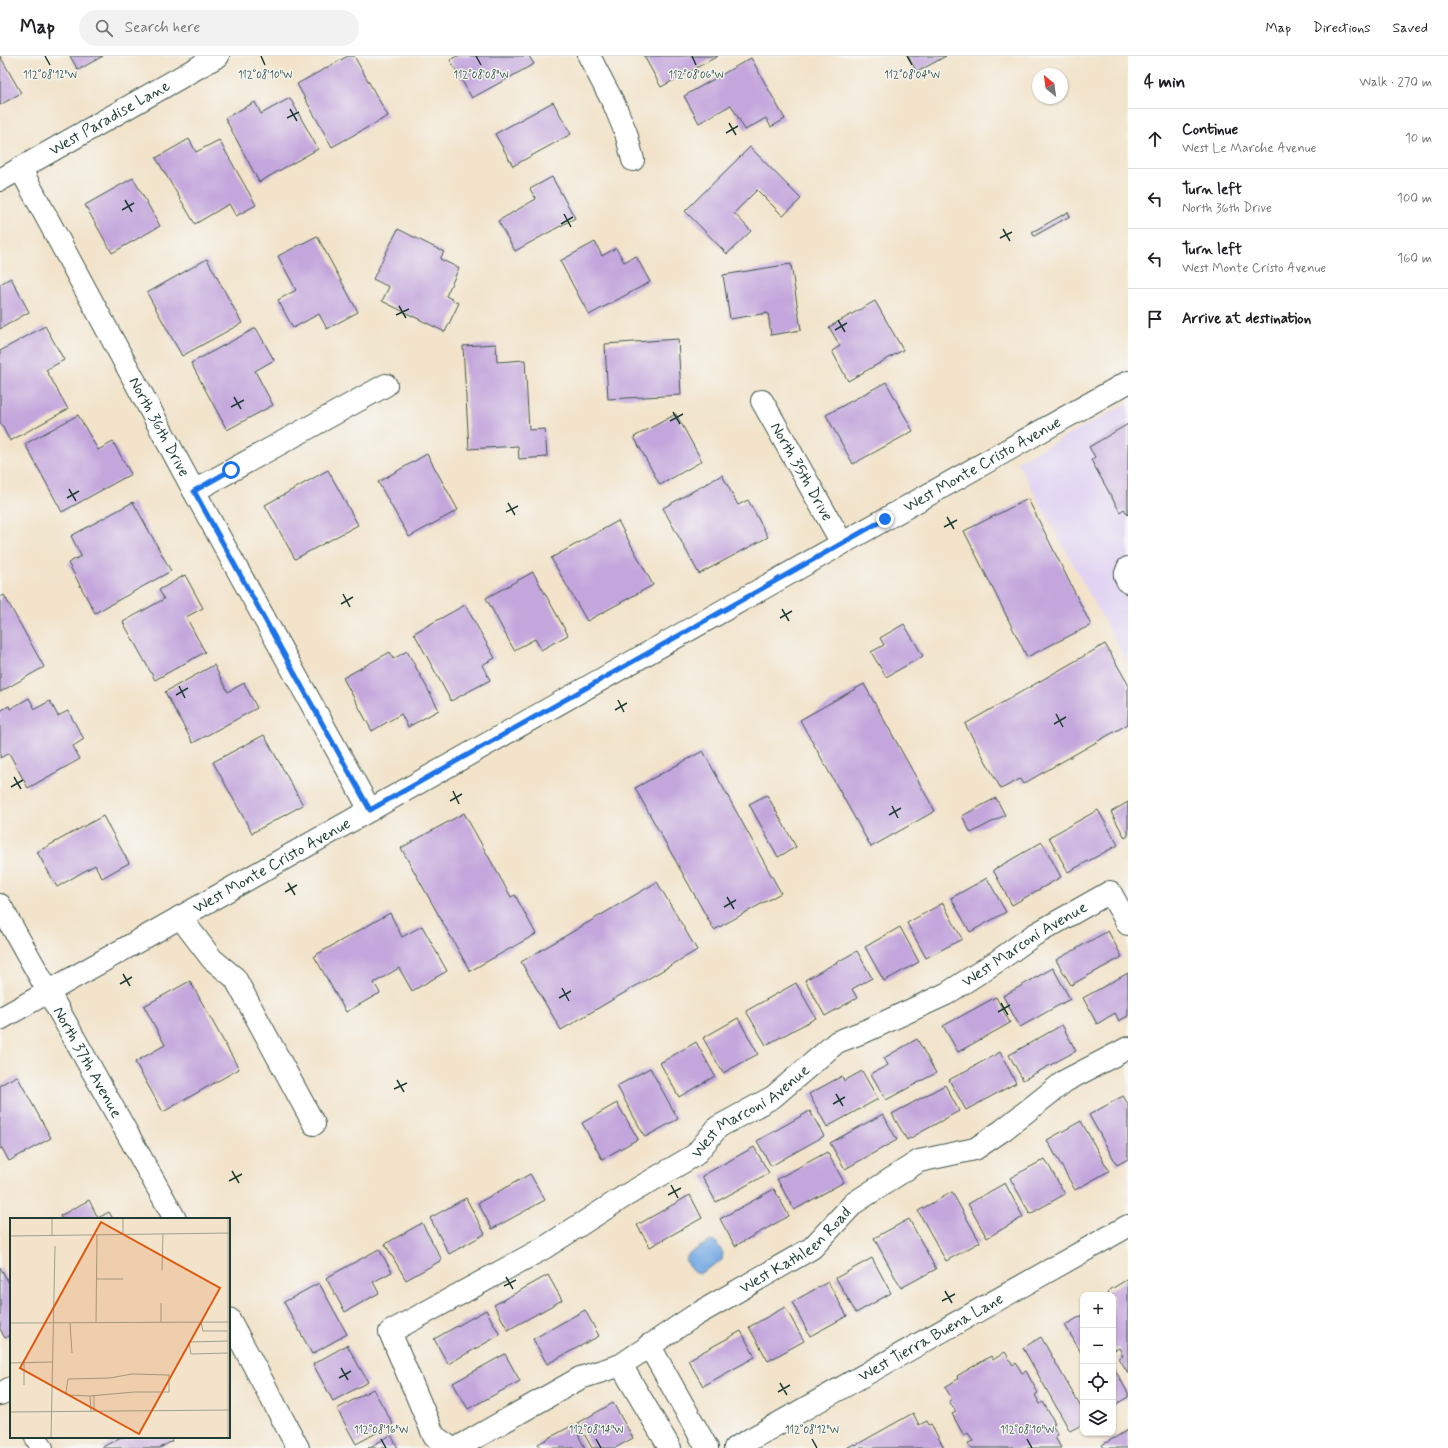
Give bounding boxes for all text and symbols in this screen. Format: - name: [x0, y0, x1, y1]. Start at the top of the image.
- search box: [79, 10, 359, 46]
- text: Map: [20, 15, 55, 40]
- icon: search: [93, 17, 115, 39]
- text: Search here: [125, 18, 200, 38]
- text: Map: [1265, 19, 1291, 37]
- text: Directions: [1313, 19, 1371, 37]
- text: Saved: [1393, 19, 1428, 37]
- text: 112°08'12"W: [23, 68, 77, 82]
- text: 112°08'10"W: [238, 68, 292, 82]
- text: 112°08'08"W: [453, 68, 509, 82]
- text: 112°08'06"W: [668, 68, 724, 82]
- text: 112°08'04"W: [884, 68, 940, 82]
- north arrow: [1032, 68, 1068, 104]
- text: 4 min: [1144, 71, 1185, 93]
- text: Walk · 270 m: [1359, 74, 1432, 91]
- street label: West Paradise Lane: [45, 75, 174, 160]
- text: Continue: [1182, 120, 1238, 140]
- icon: ahead: [1144, 128, 1166, 150]
- text: 10 m: [1405, 130, 1432, 147]
- text: West Le Marche Avenue: [1182, 140, 1316, 157]
- text: Turn left: [1182, 180, 1242, 200]
- icon: left: [1144, 188, 1166, 210]
- text: 100 m: [1397, 190, 1432, 207]
- text: North 36th Drive: [1182, 200, 1272, 217]
- text: Turn left: [1182, 240, 1242, 260]
- icon: left: [1144, 248, 1166, 270]
- text: 160 m: [1397, 250, 1432, 267]
- text: West Monte Cristo Avenue: [1182, 260, 1326, 277]
- icon: arrive: [1144, 308, 1166, 330]
- text: Arrive at destination: [1182, 309, 1311, 329]
- street label: North 36th Drive: [124, 373, 195, 481]
- street label: West Monte Cristo Avenue: [900, 412, 1065, 517]
- street label: North 35th Drive: [766, 418, 838, 525]
- route start: [222, 461, 240, 479]
- route end: [876, 510, 894, 528]
- street label: West Monte Cristo Avenue: [189, 813, 354, 918]
- street label: West Marconi Avenue: [958, 896, 1091, 992]
- street label: North 37th Avenue: [48, 1003, 127, 1122]
- street label: West Marconi Avenue: [686, 1060, 814, 1163]
- street label: West Kathleen Road: [735, 1202, 856, 1298]
- inset map: [10, 1218, 230, 1438]
- street label: West Tierra Buena Lane: [855, 1288, 1007, 1387]
- map controls: [1080, 1292, 1116, 1436]
- button: +: [1080, 1292, 1116, 1328]
- button: −: [1080, 1328, 1116, 1364]
- button: locate: [1080, 1364, 1116, 1400]
- button: layers: [1080, 1400, 1116, 1436]
- text: 112°08'16"W: [354, 1423, 408, 1437]
- text: 112°08'14"W: [569, 1423, 623, 1437]
- text: 112°08'12"W: [785, 1423, 839, 1437]
- text: 112°08'10"W: [1000, 1423, 1054, 1437]

